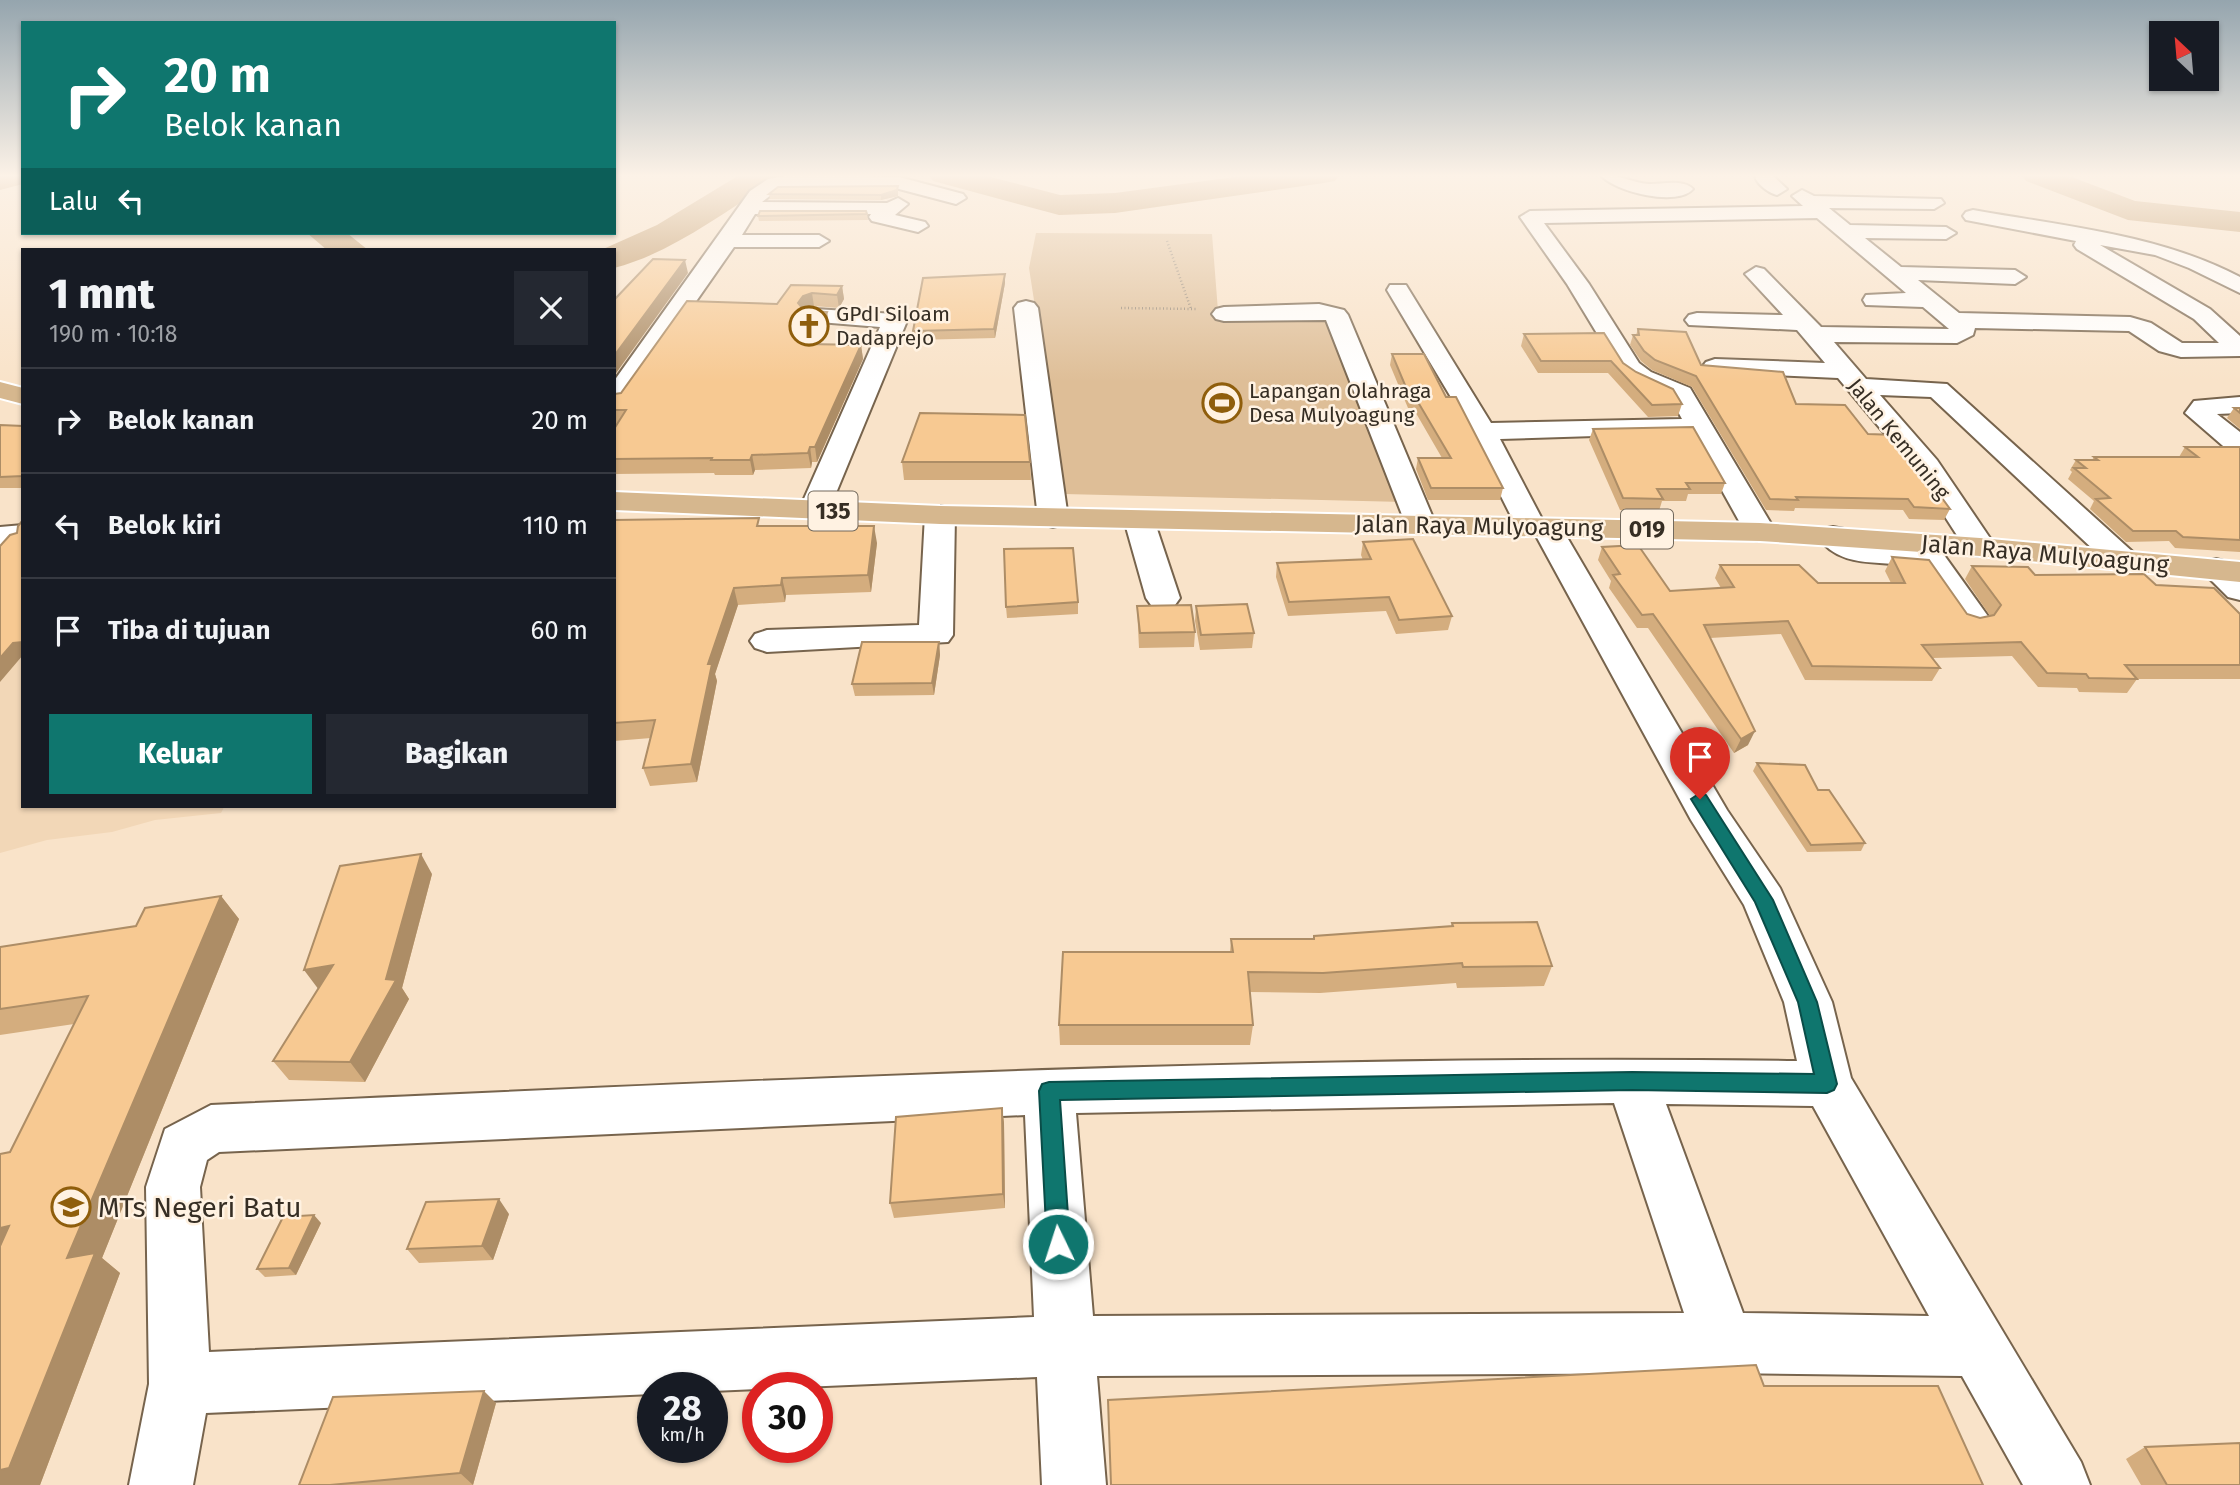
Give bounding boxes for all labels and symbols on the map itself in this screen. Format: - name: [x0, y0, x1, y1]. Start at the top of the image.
- north arrow: [2149, 21, 2219, 91]
- place label: GPdI Siloam Dadaprejo: [836, 301, 950, 351]
- church icon: GPdI Siloam Dadaprejo: [788, 305, 830, 347]
- street label: Jalan Kemuning: [1842, 373, 1956, 505]
- place label: Lapangan Olahraga Desa Mulyoagung: [1249, 378, 1431, 428]
- sports icon: Lapangan Olahraga Desa Mulyoagung: [1201, 382, 1243, 424]
- road number: 135: [808, 491, 858, 530]
- road number: 019: [1621, 509, 1673, 548]
- street label: Jalan Raya Mulyoagung: [1354, 510, 1604, 542]
- street label: Jalan Raya Mulyoagung: [1920, 529, 2171, 579]
- pin: [1670, 727, 1730, 799]
- school or university icon: MTs Negeri Batu: [50, 1186, 92, 1228]
- place label: MTs Negeri Batu: [98, 1191, 302, 1224]
- position arrow: [1021, 1207, 1095, 1281]
- speed limit sign: 30: [742, 1372, 833, 1463]

